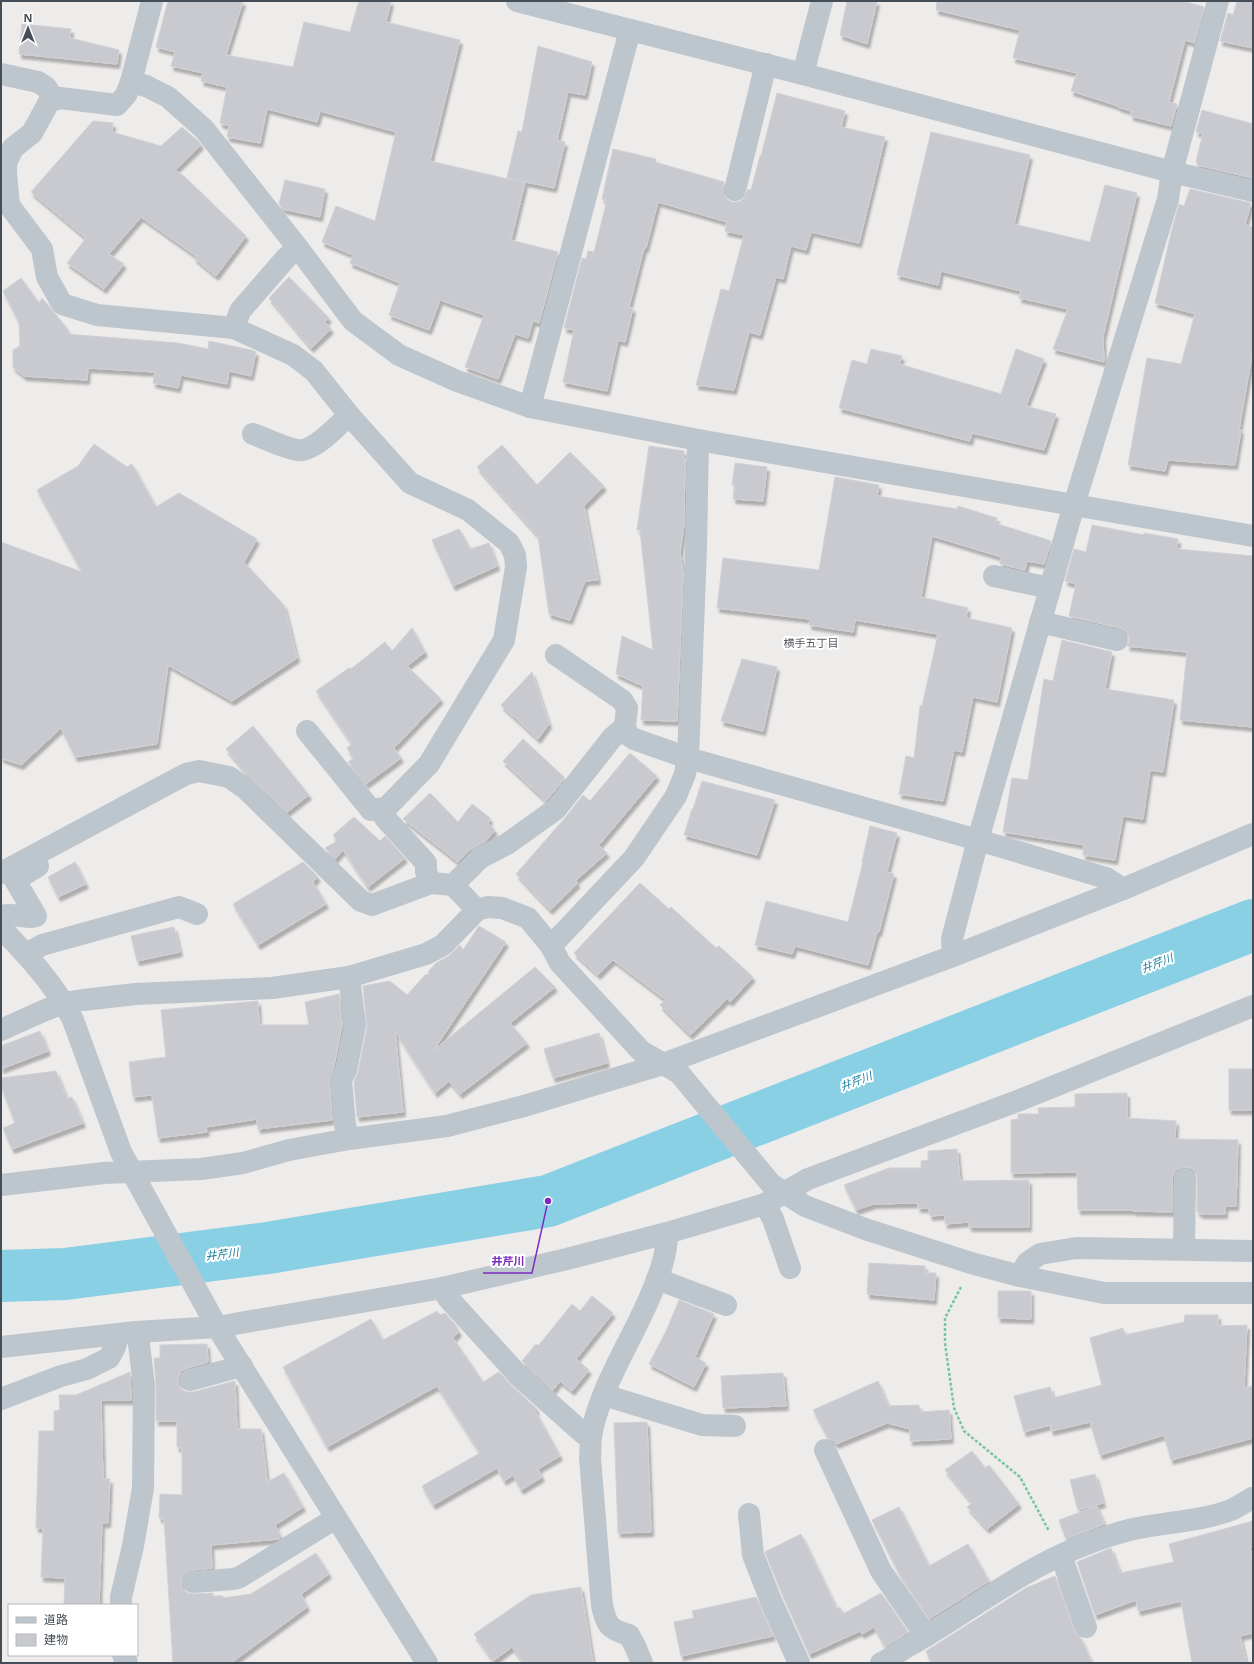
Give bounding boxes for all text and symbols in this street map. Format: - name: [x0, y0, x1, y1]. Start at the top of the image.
- north arrow: [8, 8, 48, 48]
- text: N: [24, 10, 32, 25]
- district label: 横手五丁目: [784, 635, 839, 650]
- water label: 井芹川: [1139, 949, 1176, 975]
- water label: 井芹川: [838, 1067, 875, 1093]
- water label: 井芹川: [205, 1244, 240, 1263]
- callout: 井芹川: [483, 1250, 532, 1273]
- text: 井芹川: [492, 1253, 525, 1268]
- legend: [8, 1604, 138, 1656]
- text: 道路: [44, 1611, 68, 1628]
- text: 建物: [44, 1631, 68, 1648]

